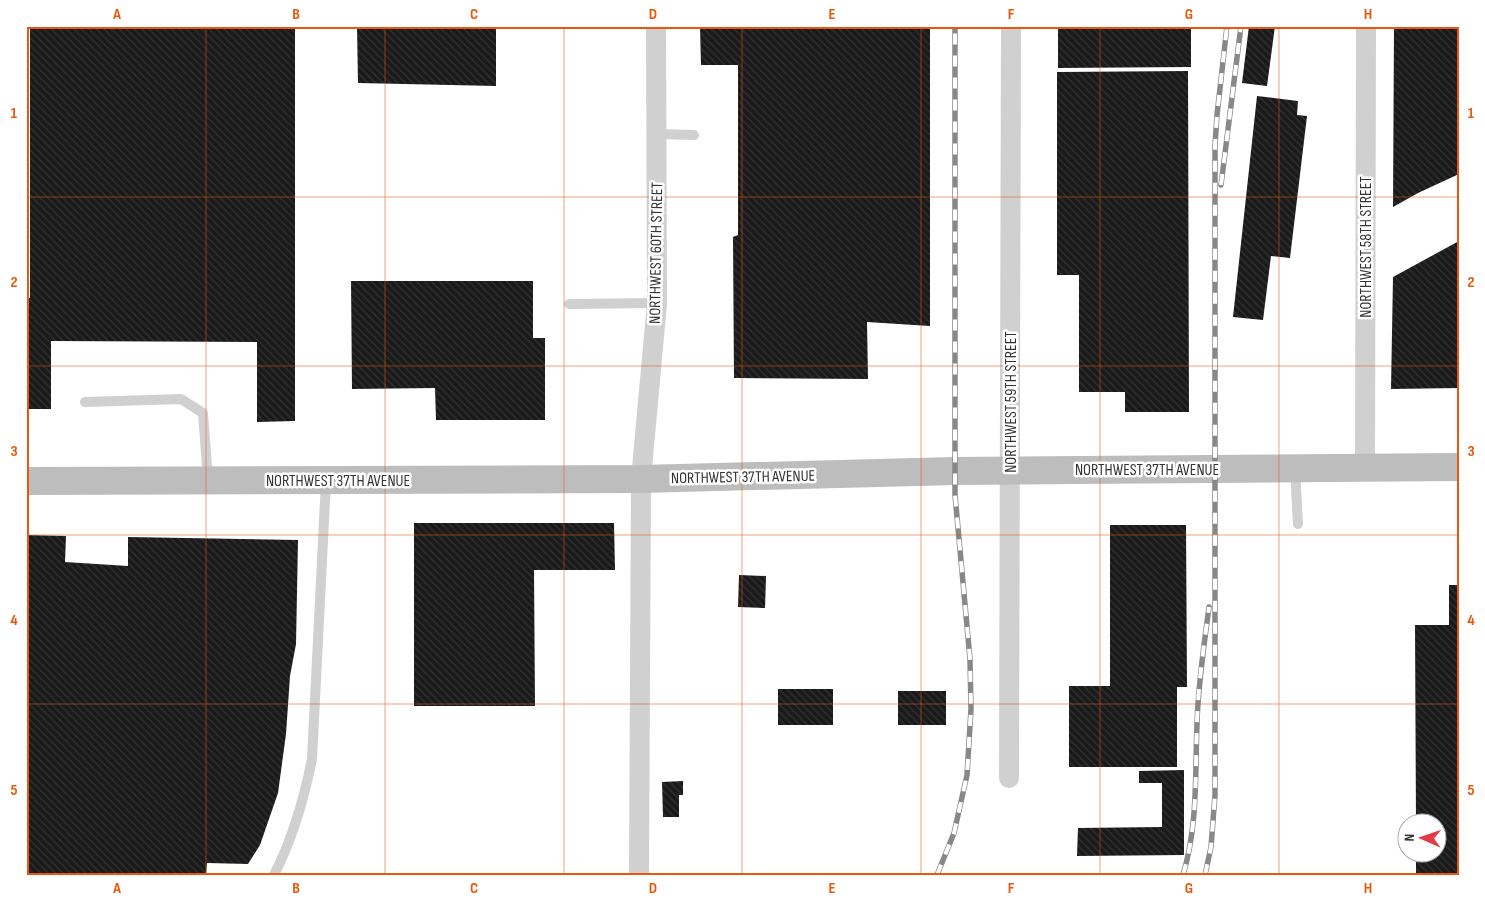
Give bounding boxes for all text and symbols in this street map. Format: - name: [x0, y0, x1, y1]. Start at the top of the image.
- text: A: [112, 5, 121, 24]
- text: B: [292, 5, 300, 24]
- text: C: [470, 5, 478, 24]
- text: D: [649, 5, 657, 24]
- text: E: [829, 5, 836, 24]
- text: F: [1008, 5, 1015, 24]
- text: G: [1185, 5, 1193, 24]
- text: H: [1364, 5, 1372, 24]
- text: 1: [11, 104, 18, 123]
- text: 1: [1468, 104, 1475, 123]
- street label: NORTHWEST 58TH STREET: [1357, 176, 1376, 318]
- street label: NORTHWEST 60TH STREET: [646, 181, 667, 324]
- text: 2: [10, 273, 18, 292]
- text: 2: [1467, 273, 1475, 292]
- street label: NORTHWEST 59TH STREET: [1002, 331, 1021, 473]
- text: 3: [10, 442, 18, 461]
- text: 3: [1467, 442, 1475, 461]
- street label: NORTHWEST 37TH AVENUE: [1075, 461, 1219, 480]
- street label: NORTHWEST 37TH AVENUE: [671, 467, 815, 488]
- street label: NORTHWEST 37TH AVENUE: [266, 472, 410, 491]
- text: 4: [10, 611, 18, 630]
- text: 4: [1467, 611, 1475, 630]
- text: 5: [10, 781, 18, 800]
- text: 5: [1467, 781, 1475, 800]
- north arrow: [1398, 814, 1448, 864]
- text: N: [1401, 834, 1418, 842]
- text: A: [112, 879, 121, 898]
- text: B: [292, 879, 300, 898]
- text: C: [470, 879, 478, 898]
- text: D: [649, 879, 657, 898]
- text: E: [829, 879, 836, 898]
- text: F: [1008, 879, 1015, 898]
- text: G: [1185, 879, 1193, 898]
- text: H: [1364, 879, 1372, 898]

